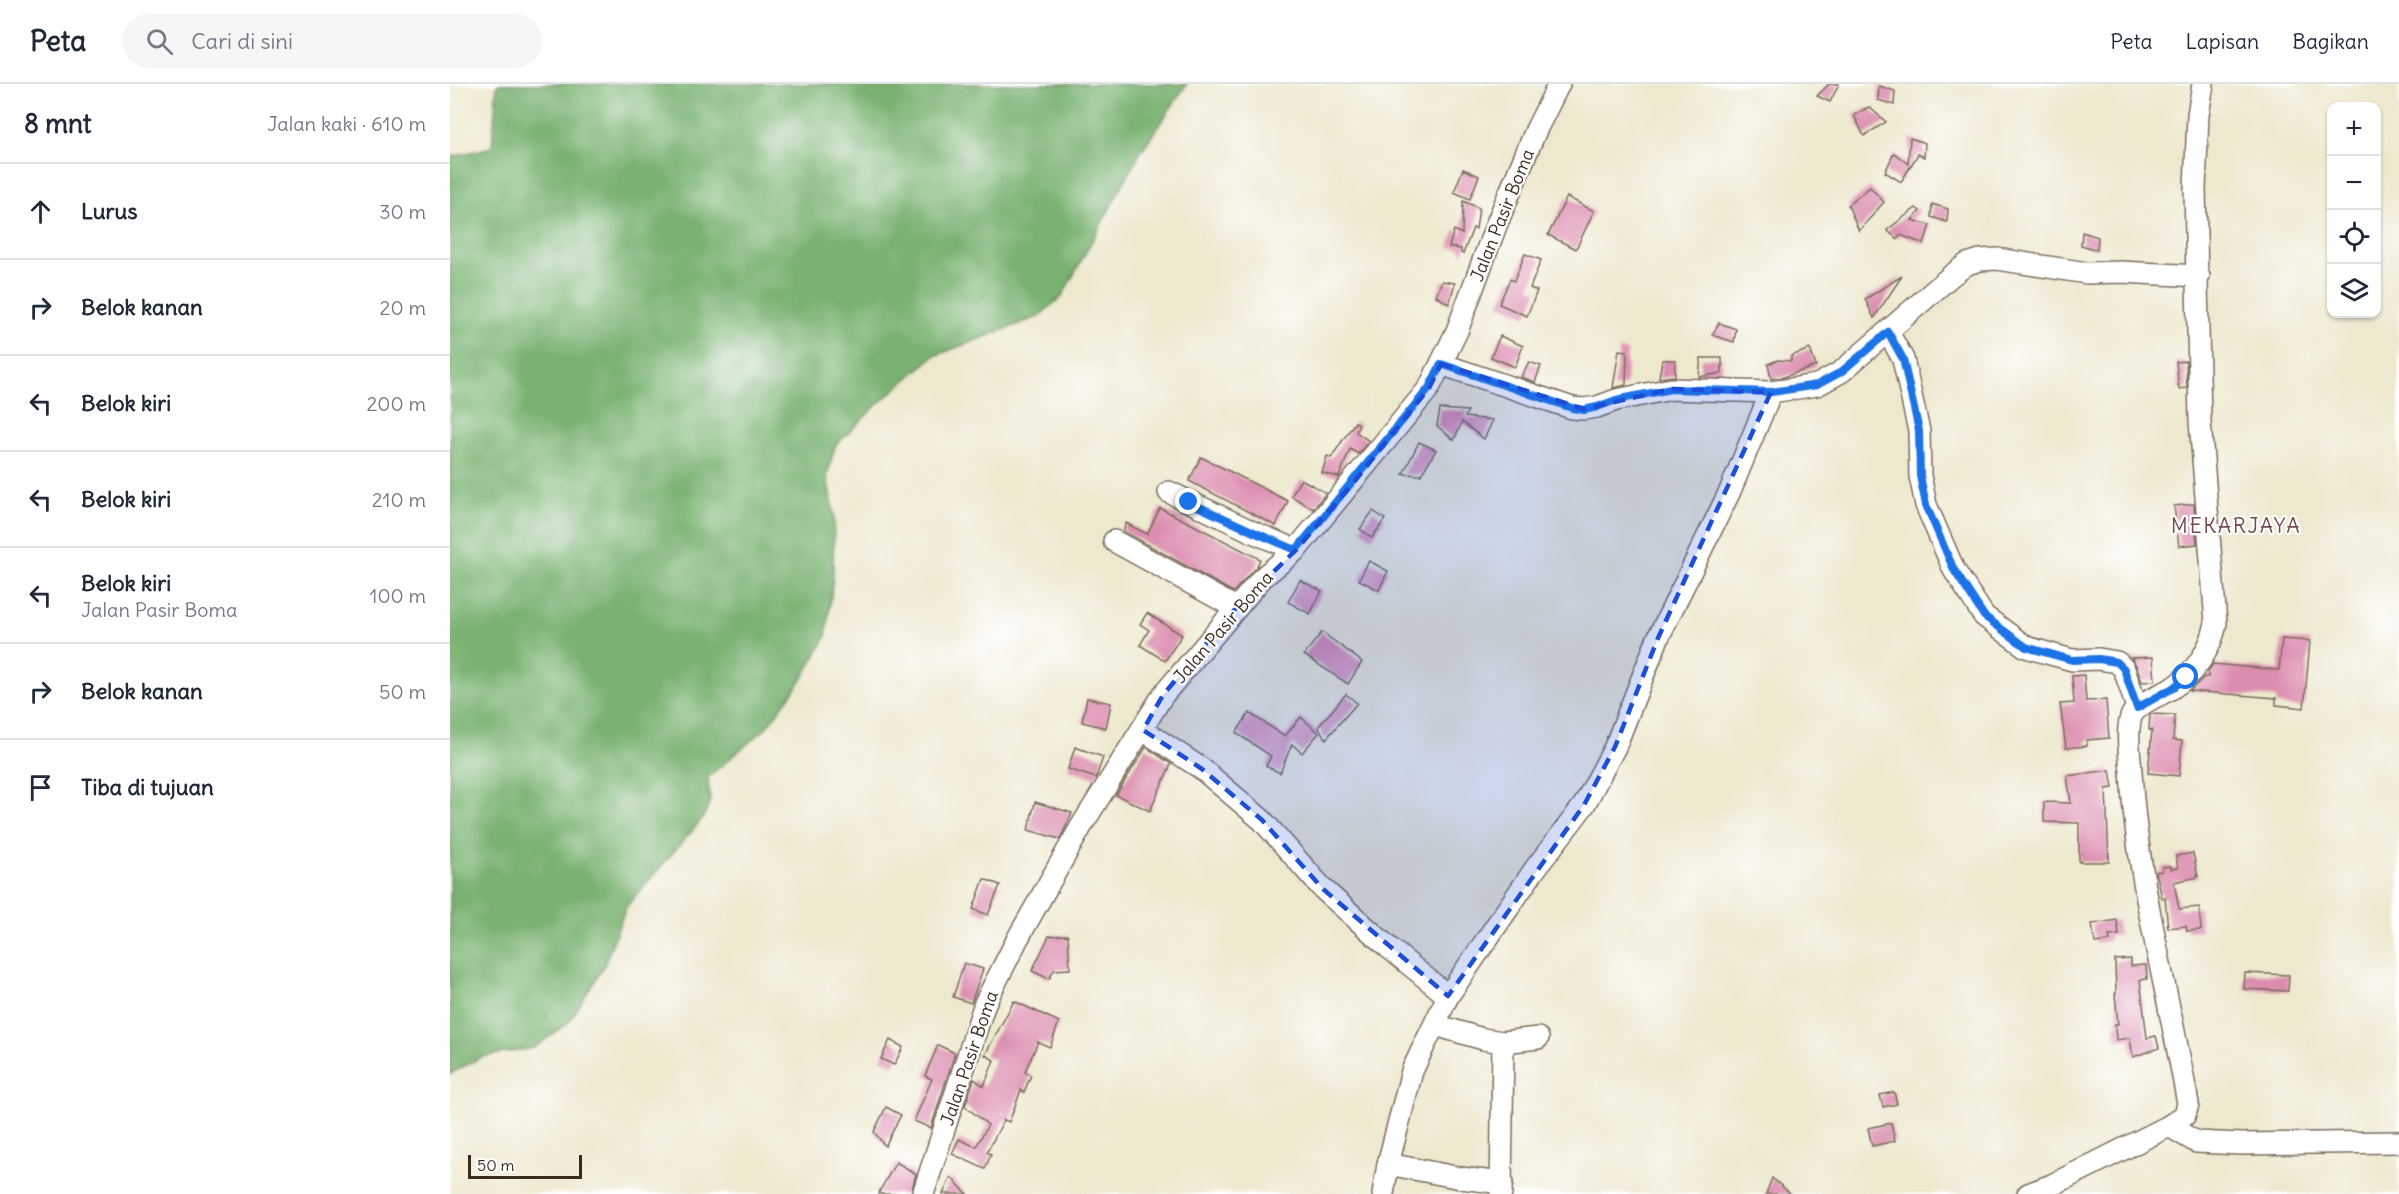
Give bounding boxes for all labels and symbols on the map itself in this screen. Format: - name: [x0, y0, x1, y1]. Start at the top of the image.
- street label: Jalan Pasir Boma: [1465, 145, 1539, 285]
- route end: [1175, 488, 1201, 514]
- district label: MEKARJAYA: [2171, 512, 2301, 539]
- street label: Jalan Pasir Boma: [1168, 566, 1278, 688]
- route start: [2172, 663, 2198, 689]
- street label: Jalan Pasir Boma: [935, 988, 1003, 1128]
- scale bar: [468, 1152, 582, 1180]

